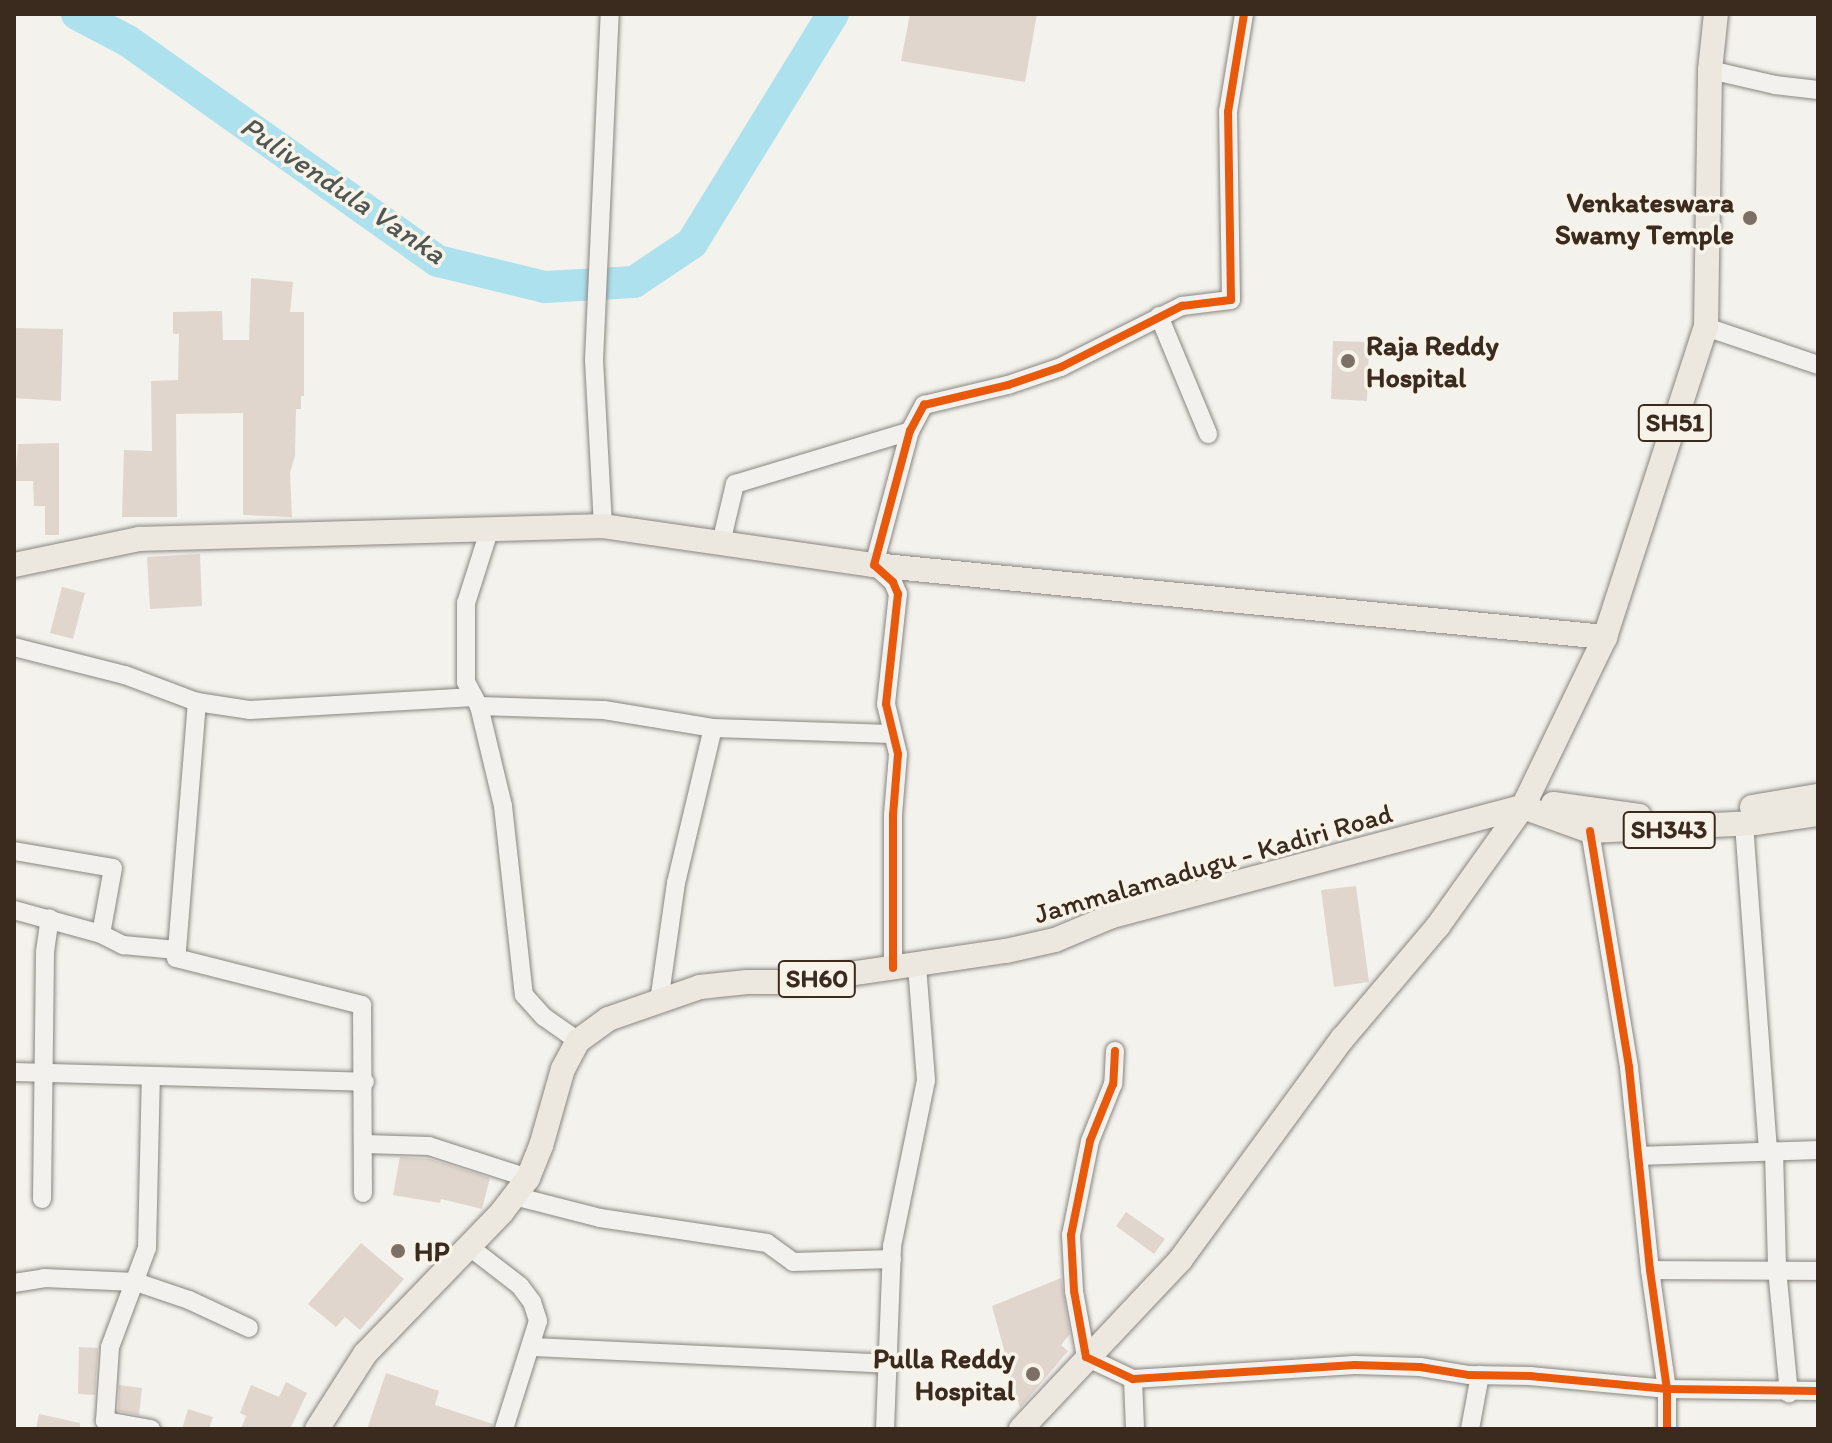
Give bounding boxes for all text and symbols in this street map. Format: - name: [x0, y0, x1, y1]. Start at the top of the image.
- water label: Pulivendula Vanka: [234, 109, 452, 271]
- place label: Venkateswara Swamy Temple: [1558, 185, 1734, 251]
- marker: Venkateswara Swamy Temple: [1741, 209, 1759, 227]
- place label: Raja Reddy Hospital: [1366, 328, 1498, 394]
- marker: Raja Reddy Hospital: [1337, 350, 1359, 372]
- road number: SH51: [1637, 401, 1713, 445]
- street label: Jammalamadugu - Kadiri Road: [1030, 796, 1396, 930]
- road number: SH343: [1621, 808, 1717, 852]
- road number: SH60: [777, 957, 857, 1001]
- place label: HP: [414, 1234, 449, 1268]
- marker: HP: [389, 1242, 407, 1260]
- place label: Pulla Reddy Hospital: [874, 1341, 1015, 1407]
- marker: Pulla Reddy Hospital: [1022, 1363, 1044, 1385]

